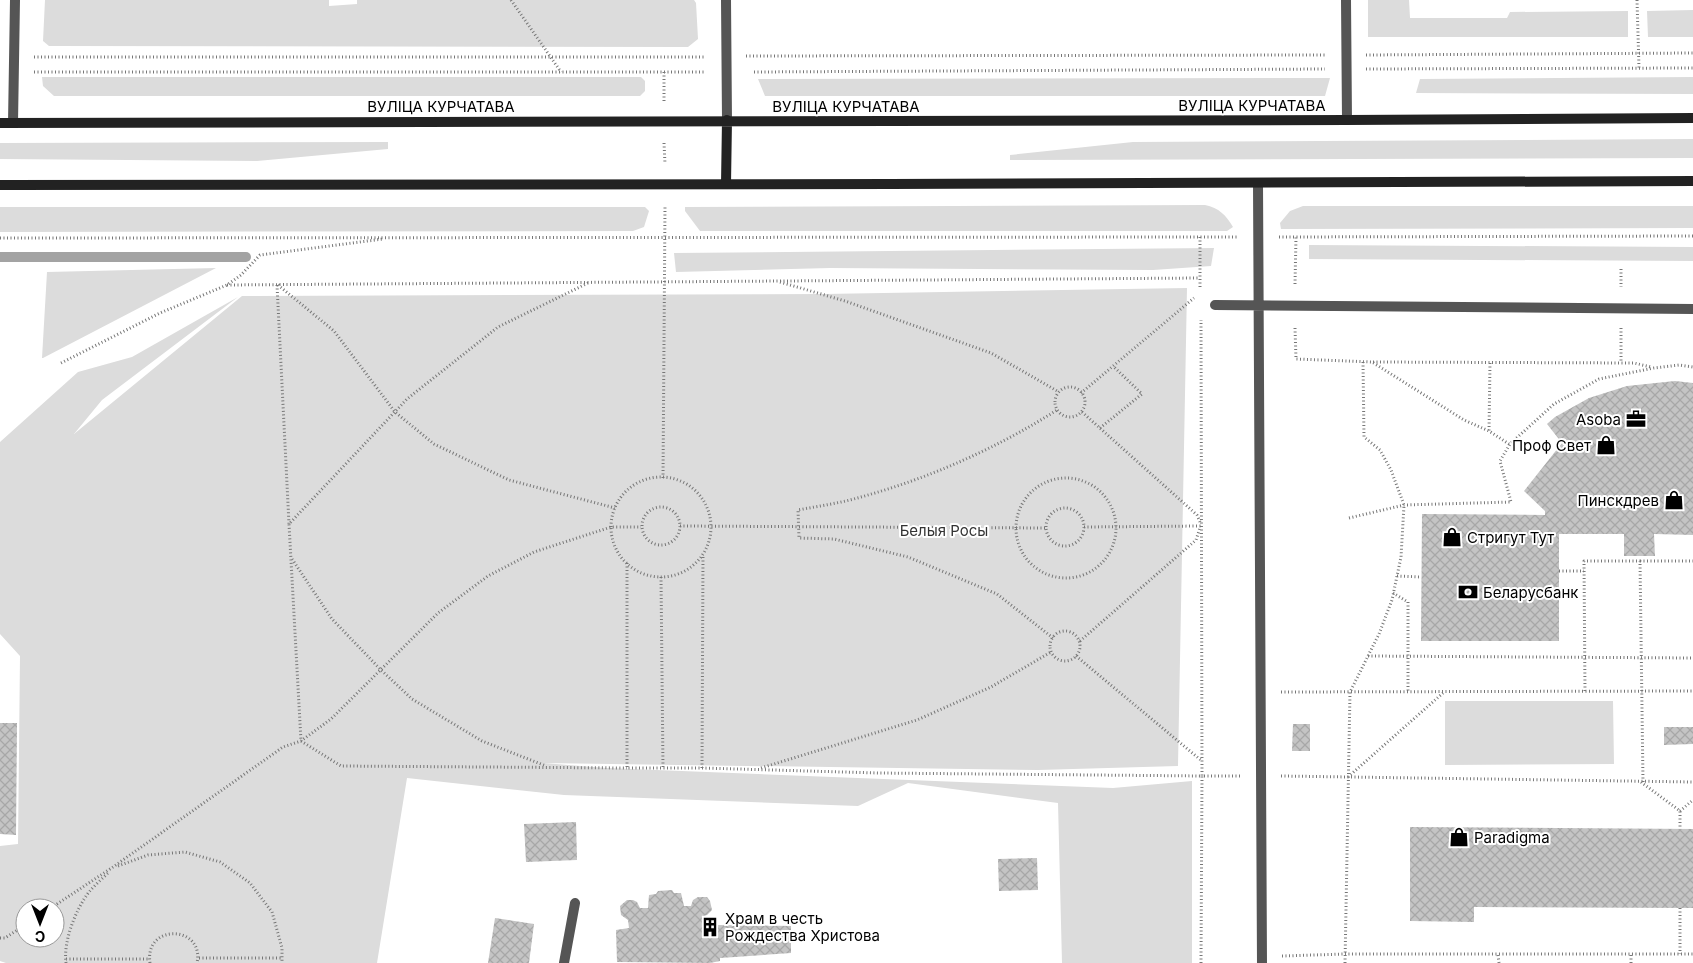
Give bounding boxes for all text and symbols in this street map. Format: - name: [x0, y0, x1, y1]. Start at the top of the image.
- street label: ВУЛІЦА КУРЧАТАВА: [1178, 96, 1326, 115]
- street label: ВУЛІЦА КУРЧАТАВА: [367, 97, 515, 116]
- street label: ВУЛІЦА КУРЧАТАВА: [772, 97, 920, 116]
- office icon: Asoba: [1625, 408, 1647, 430]
- place label: Asoba: [1576, 410, 1621, 429]
- shop icon: Проф Свет: [1595, 434, 1617, 456]
- place label: Проф Свет: [1512, 436, 1591, 455]
- shop icon: Пинскдрев: [1663, 489, 1685, 511]
- place label: Пинскдрев: [1578, 491, 1659, 510]
- park label: Белыя Росы: [900, 521, 988, 540]
- shop icon: Стригут Тут: [1441, 526, 1463, 548]
- place label: Стригут Тут: [1467, 528, 1554, 547]
- bank icon: Беларусбанк: [1457, 581, 1479, 603]
- place label: Беларусбанк: [1483, 583, 1578, 602]
- shop icon: Paradigma: [1448, 826, 1470, 848]
- place label: Paradigma: [1474, 828, 1550, 847]
- north arrow: [15, 898, 65, 948]
- place label: Храм в честь Рождества Христова: [725, 909, 880, 945]
- building icon: Храм в честь Рождества Христова: [699, 916, 721, 938]
- text: С: [35, 928, 45, 945]

